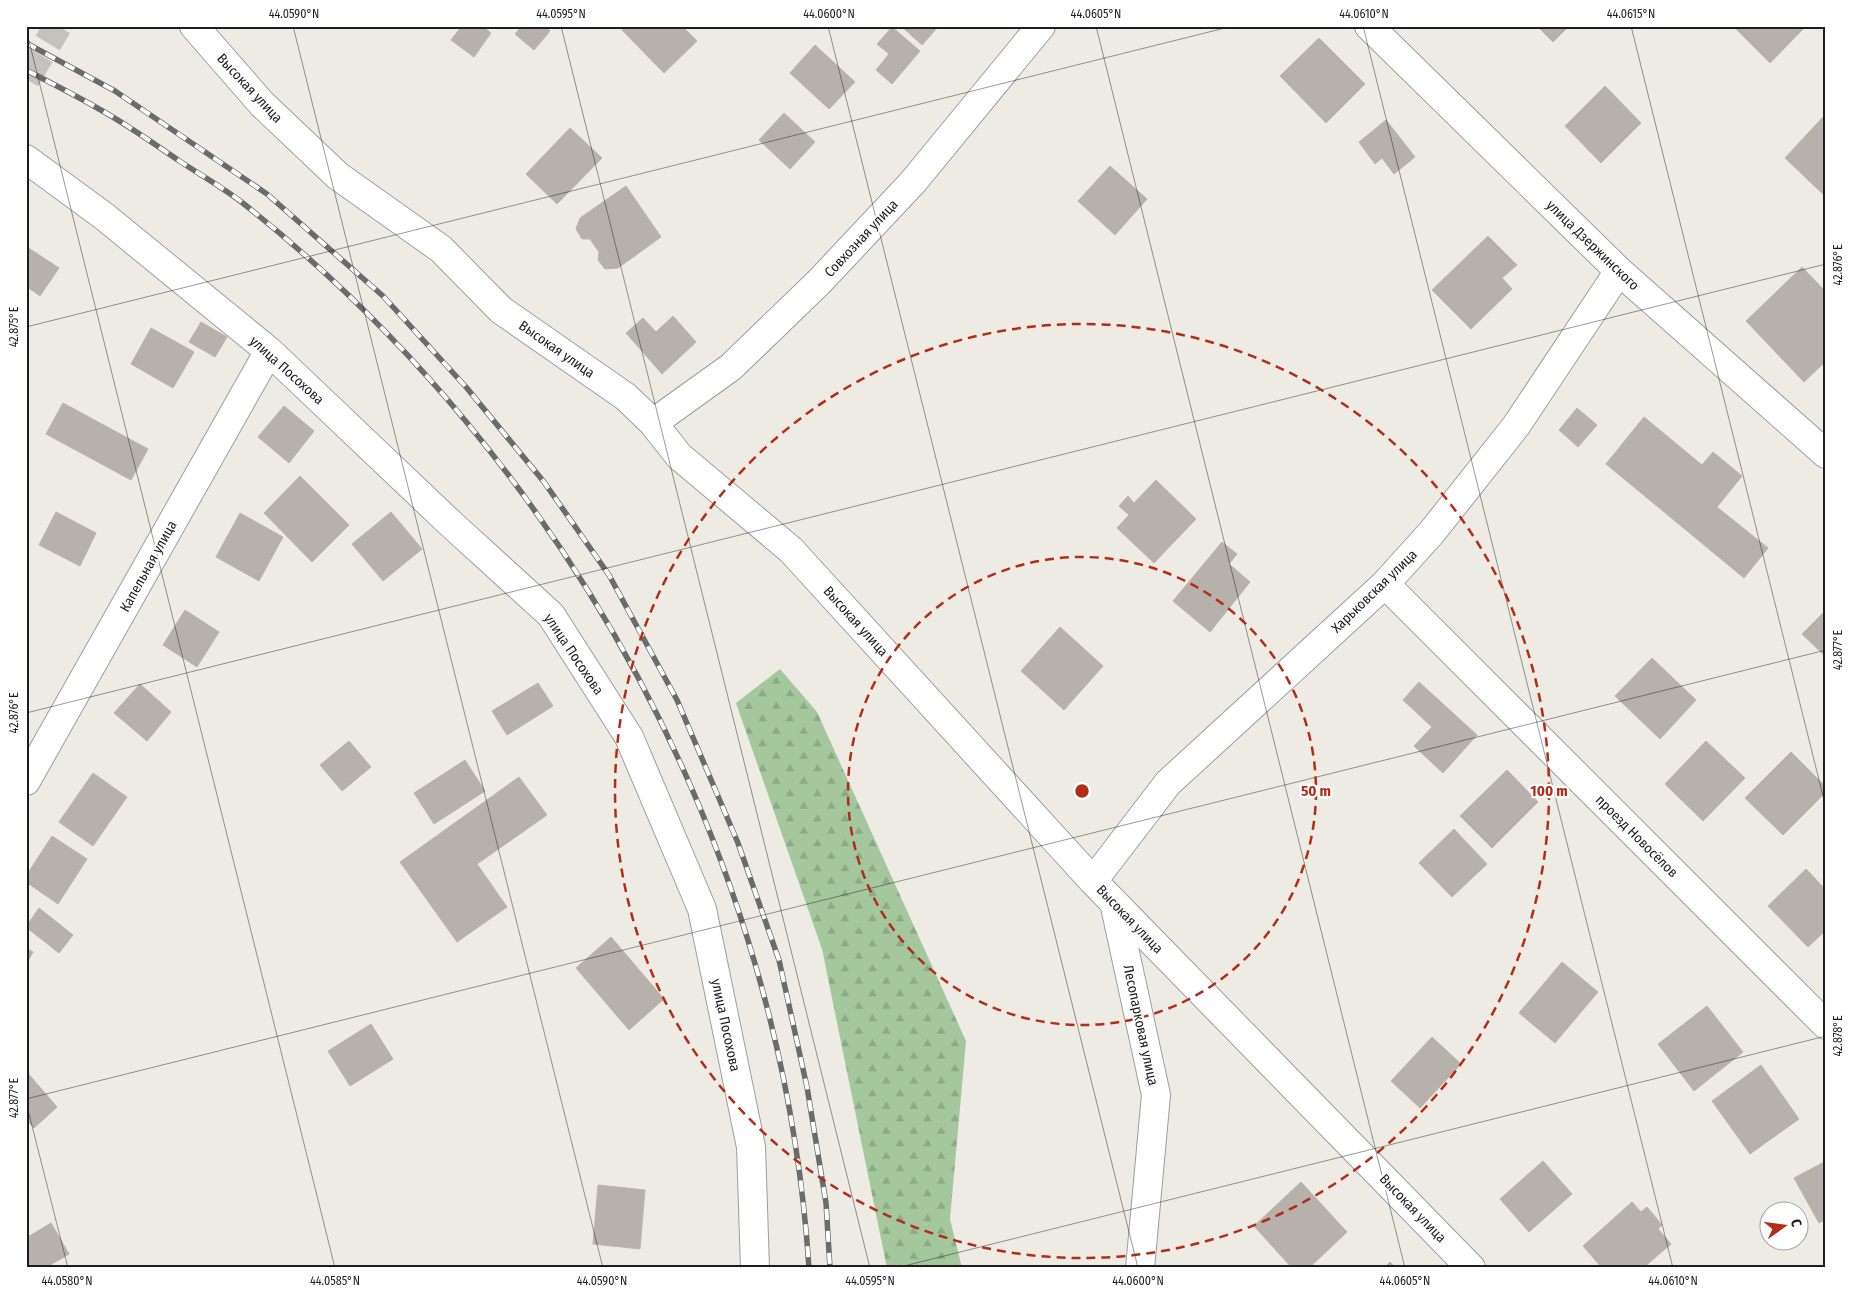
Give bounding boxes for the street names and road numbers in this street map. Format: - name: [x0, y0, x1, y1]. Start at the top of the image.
- street label: Высокая улица: [213, 50, 286, 127]
- street label: Совхозная улица: [821, 196, 902, 281]
- street label: улица Дзержинского: [1543, 197, 1643, 294]
- street label: Высокая улица: [516, 317, 598, 382]
- street label: улица Посохова: [246, 333, 327, 408]
- street label: Капельная улица: [116, 518, 181, 615]
- street label: Харьковская улица: [1328, 546, 1421, 637]
- street label: Высокая улица: [820, 583, 892, 660]
- street label: улица Посохова: [540, 610, 607, 698]
- street label: проезд Новосёлов: [1592, 792, 1681, 881]
- street label: Высокая улица: [1093, 882, 1167, 957]
- street label: Лесопарковая улица: [1119, 963, 1162, 1087]
- street label: улица Посохова: [707, 977, 744, 1073]
- street label: Высокая улица: [1376, 1171, 1450, 1246]

